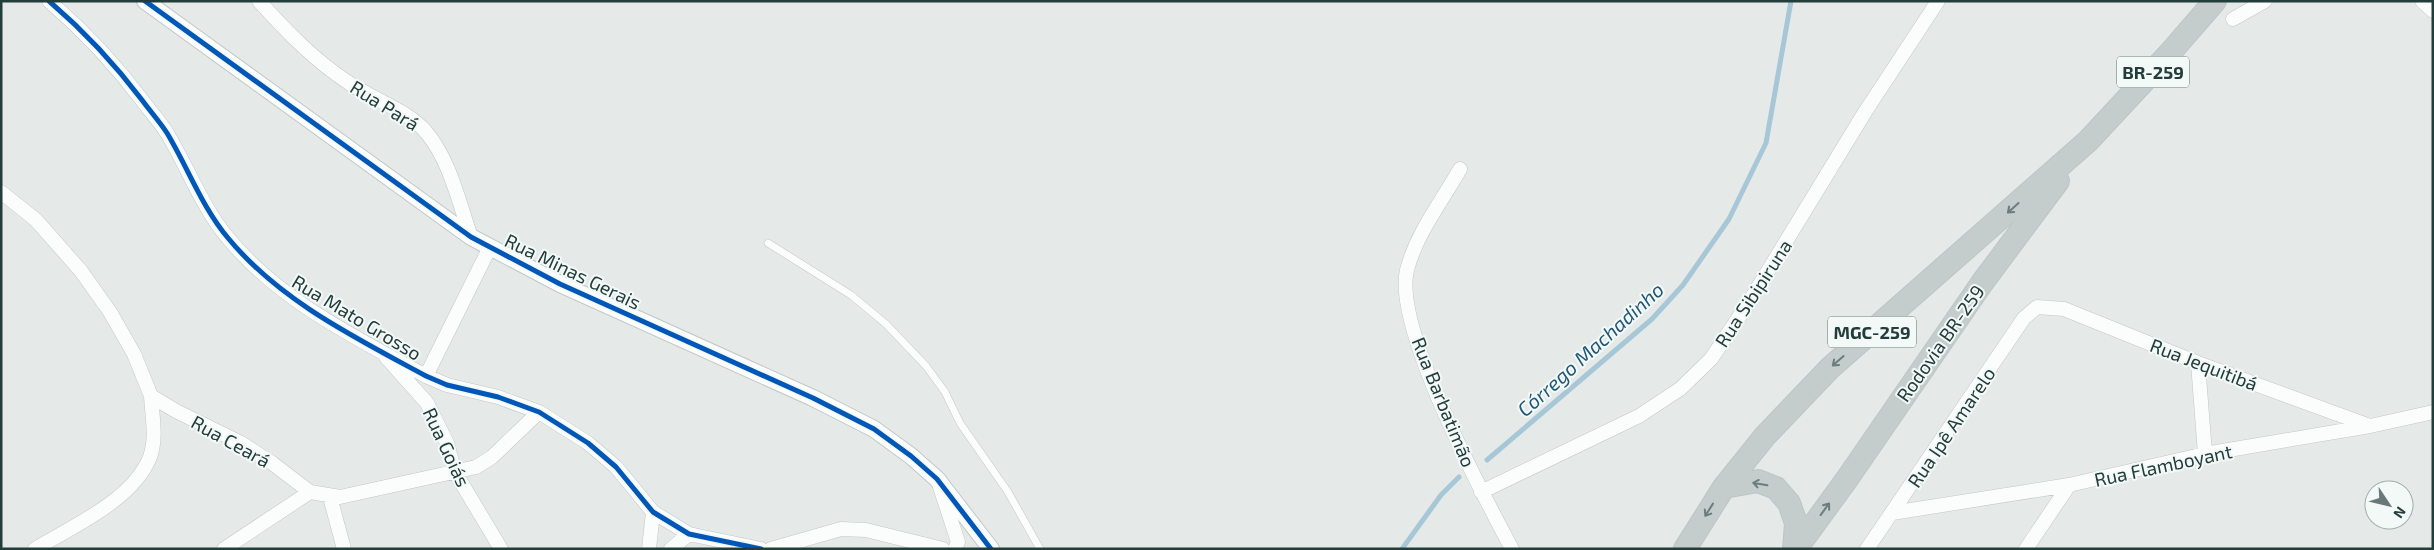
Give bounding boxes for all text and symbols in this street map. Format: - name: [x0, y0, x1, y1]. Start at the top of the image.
- road number: BR-259: [2117, 56, 2189, 88]
- street label: Rua Pará: [346, 75, 424, 135]
- one-way arrow: [2006, 202, 2019, 214]
- street label: Rua Minas Gerais: [501, 228, 645, 314]
- street label: Rua Sibipiruna: [1710, 235, 1796, 351]
- street label: Rua Mato Grosso: [288, 269, 426, 365]
- water label: Córrego Machadinho: [1512, 277, 1668, 421]
- street label: Rodovia BR-259: [1891, 280, 1989, 406]
- road number: MGC-259: [1828, 316, 1916, 348]
- street label: Rua Jequitibá: [2147, 333, 2261, 395]
- street label: Rua Barbatimão: [1407, 334, 1481, 470]
- one-way arrow: [1831, 356, 1844, 367]
- street label: Rua Ipê Amarelo: [1902, 362, 2000, 492]
- street label: Rua Goiás: [419, 404, 475, 490]
- street label: Rua Ceará: [187, 410, 275, 472]
- street label: Rua Flamboyant: [2092, 439, 2234, 491]
- one-way arrow: [1753, 478, 1769, 488]
- north arrow: [2364, 480, 2414, 530]
- one-way arrow: [1820, 502, 1830, 516]
- one-way arrow: [1704, 503, 1714, 517]
- text: N: [2390, 504, 2410, 522]

